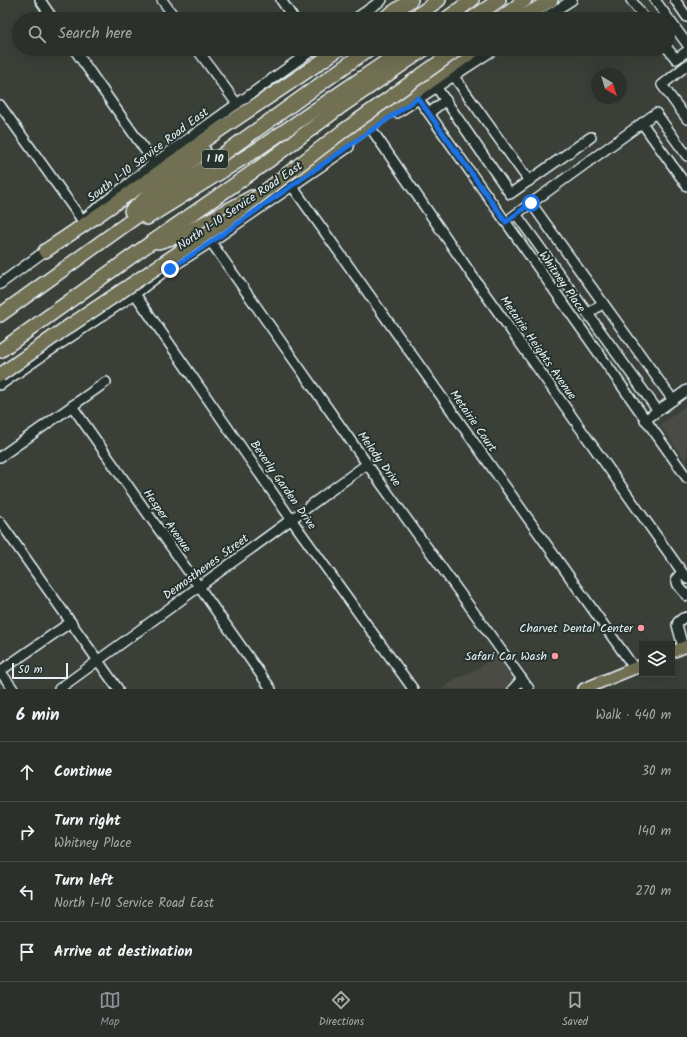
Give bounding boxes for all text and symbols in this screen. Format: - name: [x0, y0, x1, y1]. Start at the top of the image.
- search box: [12, 12, 675, 56]
- text: Search here: [58, 22, 132, 46]
- icon: search: [26, 23, 48, 45]
- north arrow: [591, 68, 627, 104]
- street label: South I-10 Service Road East: [83, 103, 213, 207]
- road number: I 10: [202, 150, 228, 168]
- street label: North I-10 Service Road East: [173, 157, 307, 255]
- route start: [522, 194, 540, 212]
- street label: Whitney Place: [534, 247, 591, 317]
- route end: [161, 260, 179, 278]
- street label: Metairie Heights Avenue: [495, 292, 582, 404]
- street label: Metairie Court: [445, 386, 502, 456]
- street label: Melody Drive: [352, 427, 406, 491]
- street label: Beverly Garden Drive: [245, 436, 321, 534]
- street label: Hesper Avenue: [138, 485, 196, 557]
- street label: Demosthenes Street: [159, 529, 253, 605]
- place label: Charvet Dental Center: [519, 619, 634, 638]
- marker: Charvet Dental Center: [636, 623, 646, 633]
- map controls: [639, 641, 675, 677]
- button: layers: [639, 641, 675, 677]
- place label: Safari Car Wash: [465, 647, 547, 666]
- marker: Safari Car Wash: [550, 651, 560, 661]
- scale bar: [12, 661, 68, 680]
- text: 50 m: [18, 661, 43, 679]
- text: 6 min: [16, 702, 60, 729]
- text: Walk · 440 m: [596, 705, 671, 726]
- text: Continue: [54, 760, 112, 784]
- icon: ahead: [16, 761, 38, 783]
- text: 30 m: [642, 761, 671, 782]
- text: Turn right: [54, 809, 121, 833]
- icon: right: [16, 821, 38, 843]
- text: 140 m: [638, 821, 671, 842]
- text: Whitney Place: [54, 833, 131, 854]
- text: Turn left: [54, 869, 114, 893]
- icon: left: [16, 881, 38, 903]
- text: 270 m: [635, 881, 671, 902]
- text: North I-10 Service Road East: [54, 893, 214, 914]
- text: Arrive at destination: [54, 940, 193, 964]
- icon: arrive: [16, 941, 38, 963]
- tab: Map: [99, 989, 121, 1031]
- tab: Directions: [319, 989, 364, 1031]
- tab: Saved: [562, 989, 588, 1031]

